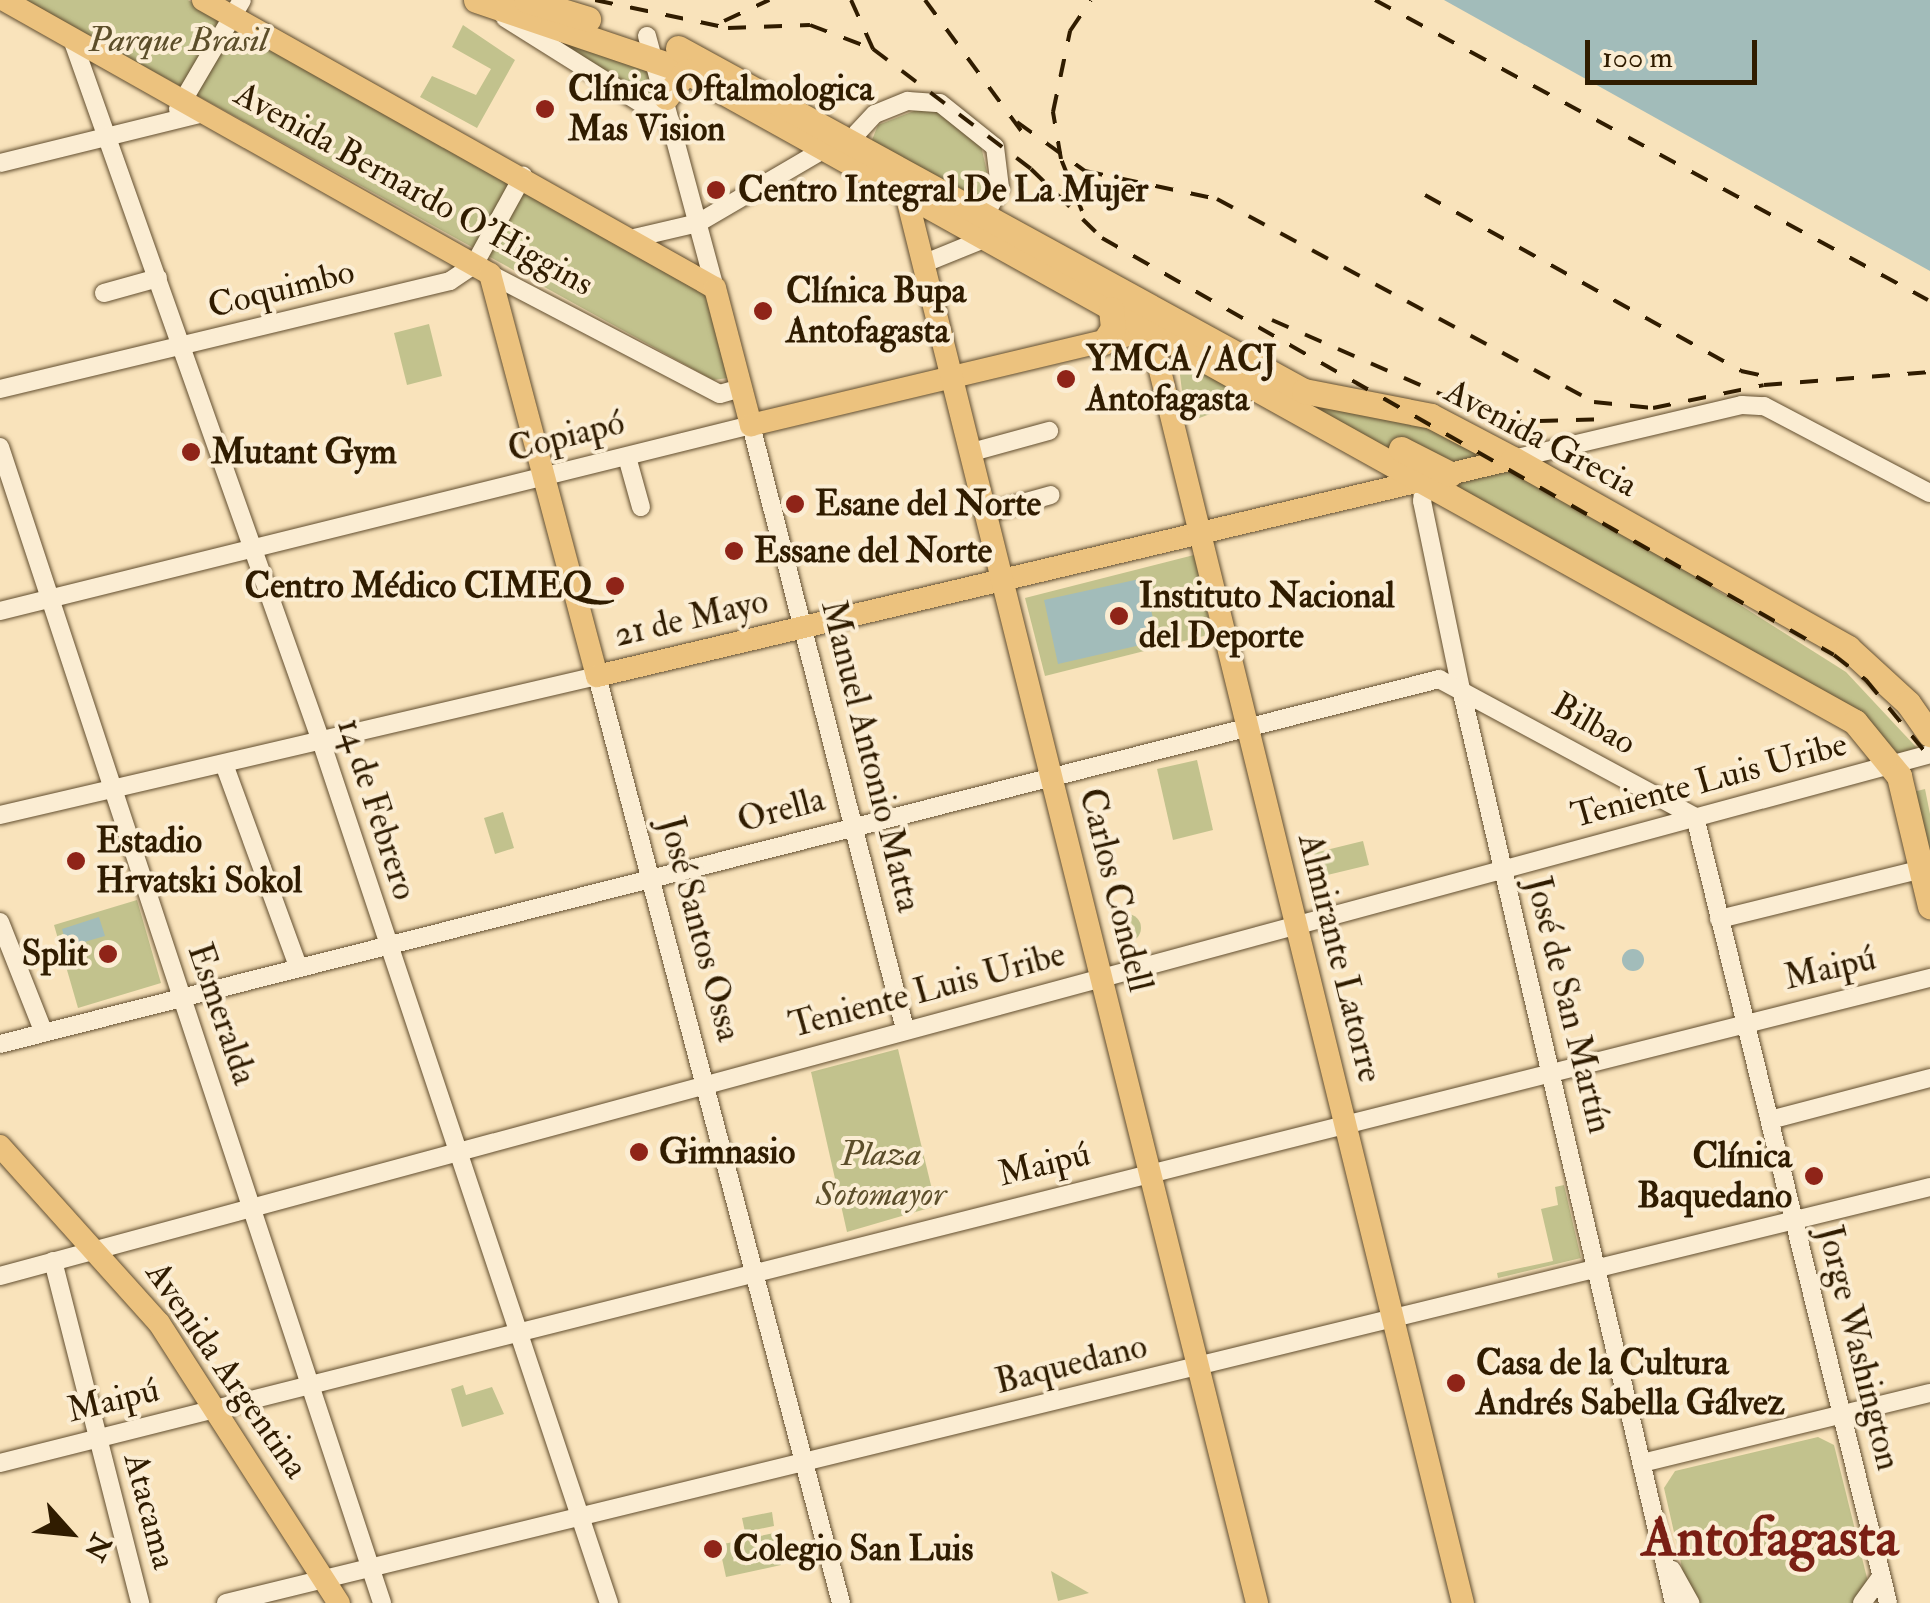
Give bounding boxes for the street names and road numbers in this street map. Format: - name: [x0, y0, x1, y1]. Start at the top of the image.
- street label: Avenida Bernardo O'Higgins: [227, 73, 601, 305]
- street label: Coquimbo: [204, 251, 358, 327]
- street label: Avenida Grecia: [1438, 370, 1644, 506]
- street label: Copiapó: [504, 401, 628, 471]
- street label: 21 de Mayo: [610, 580, 772, 656]
- street label: Manuel Antonio Matta: [812, 596, 930, 916]
- street label: Bilbao: [1545, 684, 1643, 764]
- street label: 14 de Febrero: [328, 713, 426, 905]
- street label: Teniente Luis Uribe: [1566, 723, 1852, 837]
- street label: Orella: [733, 778, 829, 842]
- street label: Carlos Condell: [1070, 784, 1162, 996]
- street label: José Santos Ossa: [650, 812, 750, 1046]
- street label: Almirante Latorre: [1289, 829, 1391, 1087]
- street label: José de San Martín: [1517, 873, 1621, 1137]
- street label: Teniente Luis Uribe: [784, 933, 1070, 1047]
- street label: Maipú: [1780, 937, 1880, 999]
- street label: Esmeralda: [178, 938, 266, 1090]
- street label: Maipú: [994, 1132, 1094, 1196]
- street label: Jorge Washington: [1808, 1221, 1910, 1475]
- street label: Avenida Argentina: [137, 1254, 317, 1486]
- street label: Baquedano: [991, 1325, 1151, 1403]
- street label: Maipú: [63, 1368, 163, 1432]
- street label: Atacama: [114, 1449, 186, 1573]

